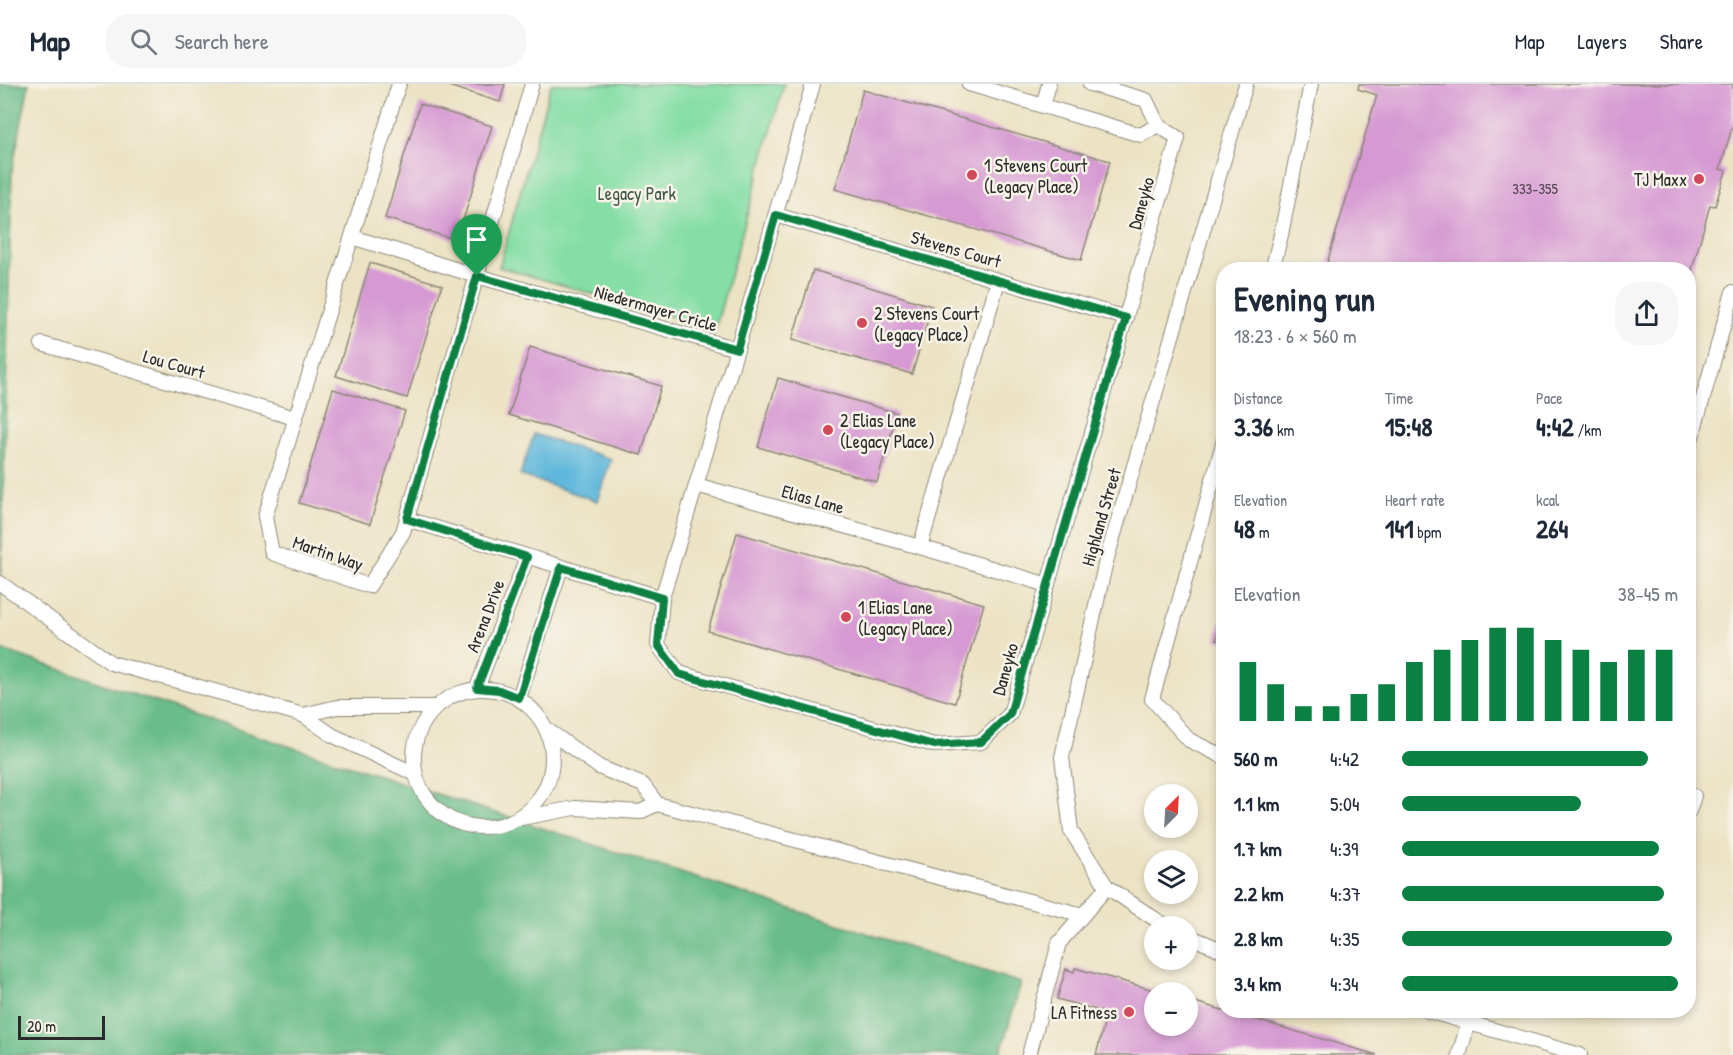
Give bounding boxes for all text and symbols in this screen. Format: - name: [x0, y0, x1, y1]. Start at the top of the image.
- search box: [106, 14, 526, 68]
- text: Map: [30, 22, 70, 60]
- icon: search: [127, 25, 160, 58]
- text: Search here: [175, 26, 269, 56]
- text: Map: [1515, 27, 1544, 56]
- text: Layers: [1577, 27, 1627, 56]
- text: Share: [1660, 27, 1703, 56]
- place label: 1 Stevens Court (Legacy Place): [984, 153, 1088, 199]
- place label: TJ Maxx: [1634, 167, 1687, 192]
- marker: 1 Stevens Court (Legacy Place): [965, 168, 979, 182]
- marker: TJ Maxx: [1692, 172, 1706, 186]
- street label: Daneyko: [1122, 174, 1160, 232]
- house number: 333-355: [1512, 178, 1558, 199]
- park label: Legacy Park: [598, 181, 676, 206]
- pin: [451, 214, 502, 276]
- icon: arrive: [460, 223, 493, 256]
- street label: Stevens Court: [908, 224, 1005, 274]
- text: Evening run: [1234, 277, 1375, 321]
- street label: Niedermayer Cricle: [592, 279, 720, 337]
- button: share: [1615, 282, 1678, 345]
- place label: 2 Stevens Court (Legacy Place): [874, 301, 980, 347]
- marker: 2 Stevens Court (Legacy Place): [855, 316, 869, 330]
- text: 18:23 · 6 × 560 m: [1234, 322, 1357, 349]
- street label: Lou Court: [140, 343, 208, 385]
- text: Distance: [1234, 387, 1283, 409]
- text: Time: [1385, 387, 1413, 409]
- text: Pace: [1536, 387, 1563, 409]
- place label: 2 Elias Lane (Legacy Place): [840, 408, 935, 454]
- text: 3.36: [1234, 409, 1273, 444]
- text: 15:48: [1385, 409, 1432, 444]
- text: 4:42: [1536, 409, 1574, 444]
- text: km: [1273, 419, 1294, 441]
- text: /km: [1574, 419, 1602, 441]
- marker: 2 Elias Lane (Legacy Place): [821, 423, 835, 437]
- street label: Highland Street: [1075, 464, 1127, 569]
- street label: Elias Lane: [779, 478, 847, 520]
- text: Elevation: [1234, 489, 1287, 511]
- text: Heart rate: [1385, 489, 1445, 511]
- text: kcal: [1536, 489, 1559, 511]
- text: 48: [1234, 511, 1255, 546]
- text: 141: [1385, 511, 1414, 546]
- text: 264: [1536, 511, 1568, 546]
- text: m: [1255, 521, 1270, 543]
- text: bpm: [1414, 521, 1442, 543]
- street label: Martin Way: [289, 529, 367, 577]
- street label: Arena Drive: [460, 576, 510, 656]
- text: Elevation: [1234, 580, 1300, 607]
- text: 38–45 m: [1618, 580, 1678, 607]
- place label: 1 Elias Lane (Legacy Place): [858, 595, 953, 641]
- marker: 1 Elias Lane (Legacy Place): [839, 610, 853, 624]
- street label: Daneyko: [986, 640, 1024, 698]
- text: 560 m: [1234, 745, 1278, 772]
- text: 4:42: [1330, 745, 1359, 772]
- north arrow: [1144, 784, 1198, 838]
- map controls: [1144, 784, 1198, 1036]
- text: 1.1 km: [1234, 790, 1279, 817]
- text: 5:04: [1330, 790, 1360, 817]
- text: 1.7 km: [1234, 835, 1282, 862]
- text: 4:39: [1330, 835, 1358, 862]
- button: layers: [1144, 850, 1198, 904]
- text: 2.2 km: [1234, 880, 1284, 907]
- text: 4:37: [1330, 880, 1361, 907]
- button: +: [1144, 916, 1198, 970]
- text: 2.8 km: [1234, 925, 1283, 952]
- text: 4:35: [1330, 925, 1360, 952]
- text: 3.4 km: [1234, 970, 1281, 997]
- text: 4:34: [1330, 970, 1359, 997]
- button: −: [1144, 982, 1198, 1036]
- place label: LA Fitness: [1051, 1000, 1117, 1025]
- marker: LA Fitness: [1122, 1005, 1136, 1019]
- scale bar: [18, 1013, 105, 1040]
- text: 20 m: [27, 1015, 56, 1037]

